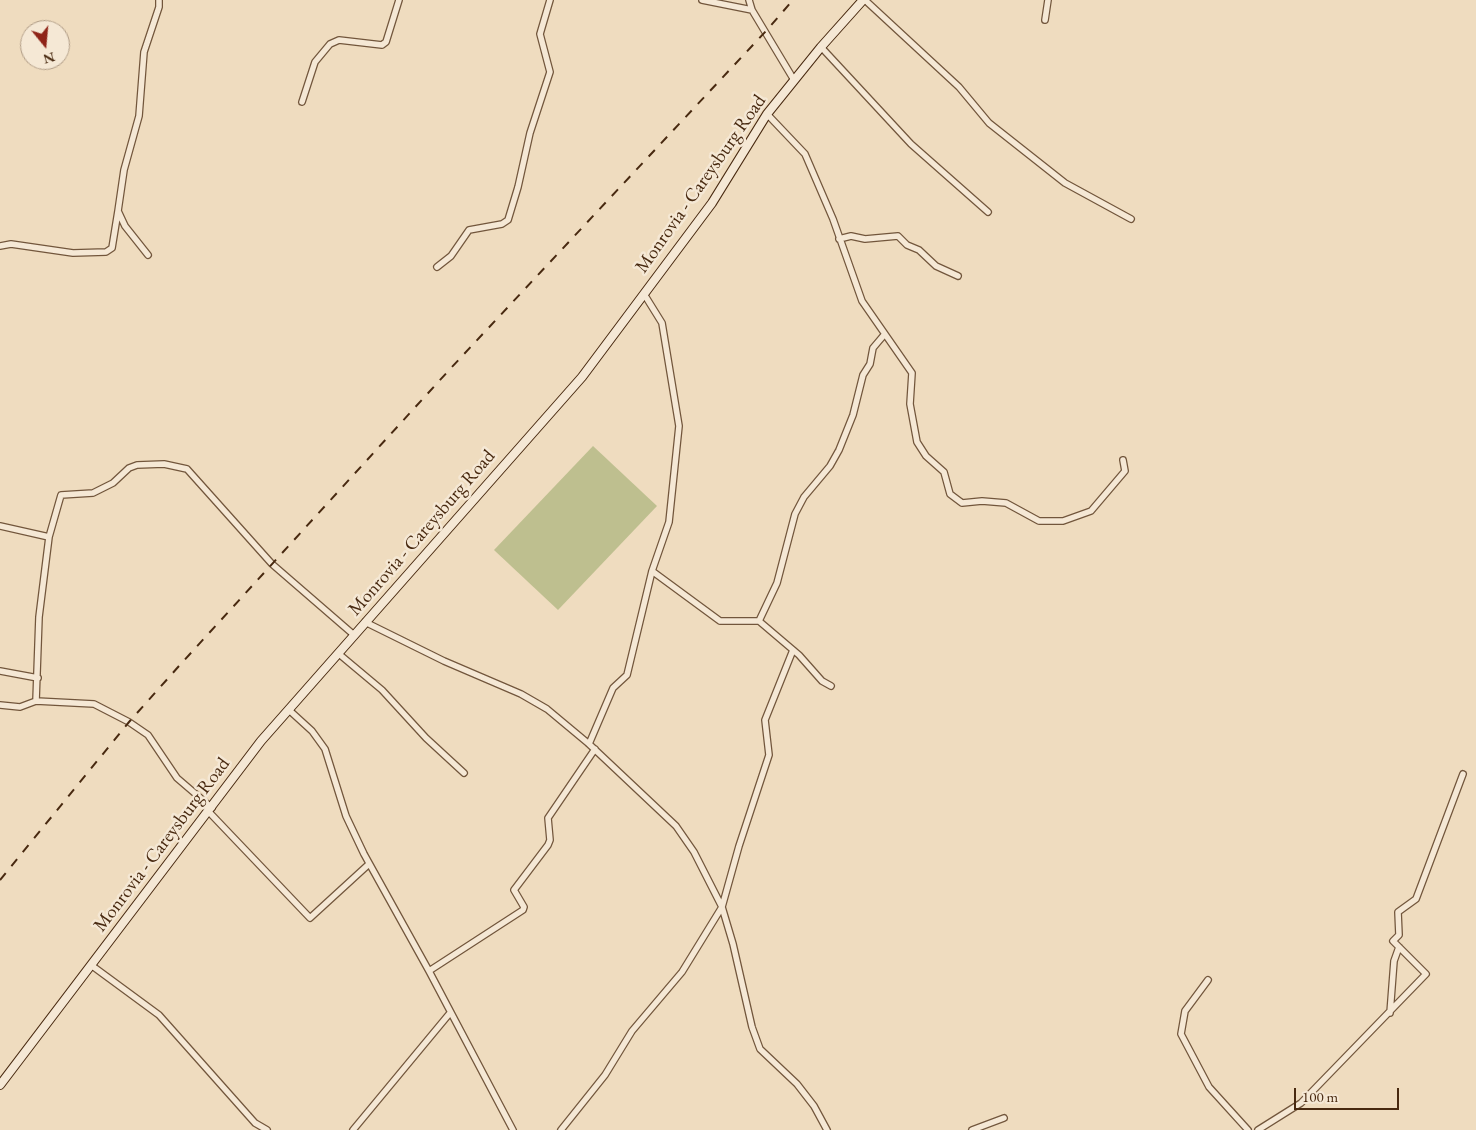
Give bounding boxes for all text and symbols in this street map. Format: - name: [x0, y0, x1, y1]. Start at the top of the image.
- north arrow: [20, 20, 70, 70]
- text: N: [41, 48, 57, 69]
- street label: Monrovia - Careysburg Road: [631, 91, 771, 277]
- street label: Monrovia - Careysburg Road: [344, 445, 500, 621]
- street label: Monrovia - Careysburg Road: [89, 753, 235, 937]
- scale bar: [1296, 1078, 1401, 1110]
- text: 100 m: [1302, 1087, 1338, 1106]

